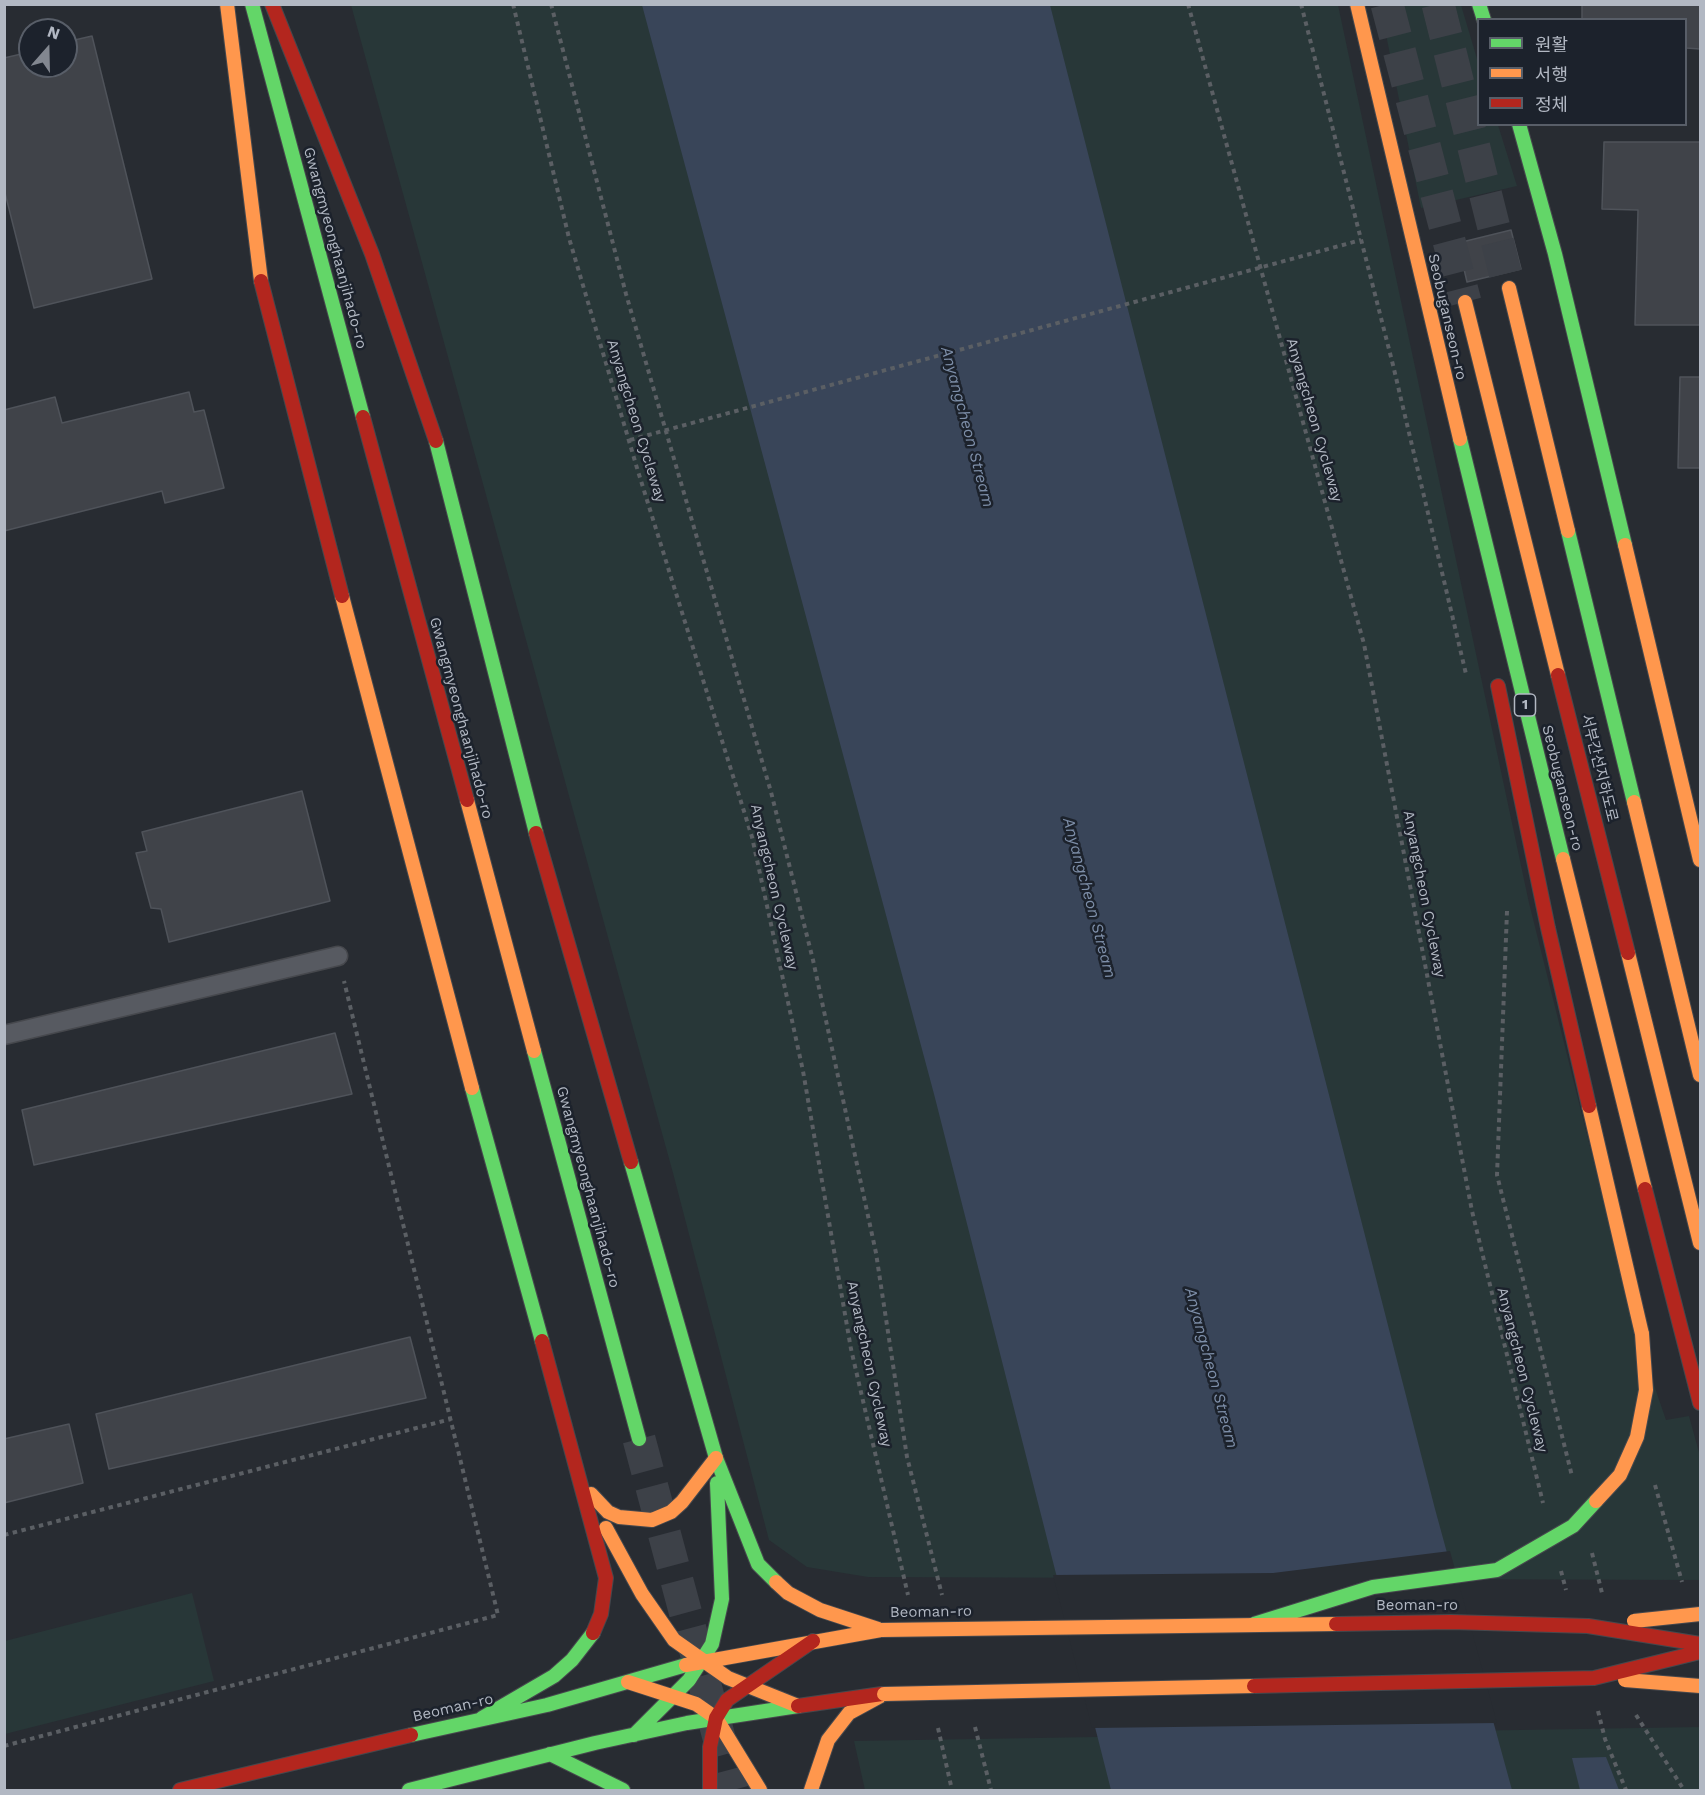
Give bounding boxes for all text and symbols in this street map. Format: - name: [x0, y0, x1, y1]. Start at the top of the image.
- north arrow: [18, 18, 78, 78]
- legend: [1477, 18, 1687, 126]
- text: N: [45, 22, 62, 43]
- text: 원활: [1535, 34, 1568, 55]
- text: 서행: [1535, 64, 1568, 85]
- text: 정체: [1535, 94, 1568, 115]
- street label: Gwangmyeonghaanjihado-ro: [299, 145, 371, 351]
- street label: Seobuganseon-ro: [1424, 252, 1470, 382]
- street label: Anyangcheon Cycleway: [1282, 336, 1346, 504]
- street label: Anyangcheon Cycleway: [603, 337, 669, 505]
- water label: Anyangcheon Stream: [936, 345, 998, 509]
- street label: Gwangmyeonghaanjihado-ro: [425, 615, 497, 821]
- road number: 1: [1514, 694, 1536, 716]
- street label: 서부간선지하도로: [1577, 712, 1621, 824]
- street label: Seobuganseon-ro: [1538, 723, 1586, 853]
- street label: Anyangcheon Cycleway: [746, 802, 802, 972]
- street label: Anyangcheon Cycleway: [1399, 809, 1449, 979]
- water label: Anyangcheon Stream: [1058, 816, 1120, 980]
- street label: Gwangmyeonghaanjihado-ro: [552, 1084, 624, 1290]
- street label: Anyangcheon Cycleway: [843, 1279, 895, 1449]
- water label: Anyangcheon Stream: [1180, 1286, 1242, 1450]
- street label: Anyangcheon Cycleway: [1493, 1286, 1551, 1454]
- street label: Beoman-ro: [1376, 1597, 1458, 1615]
- street label: Beoman-ro: [890, 1602, 972, 1622]
- street label: Beoman-ro: [411, 1690, 495, 1726]

